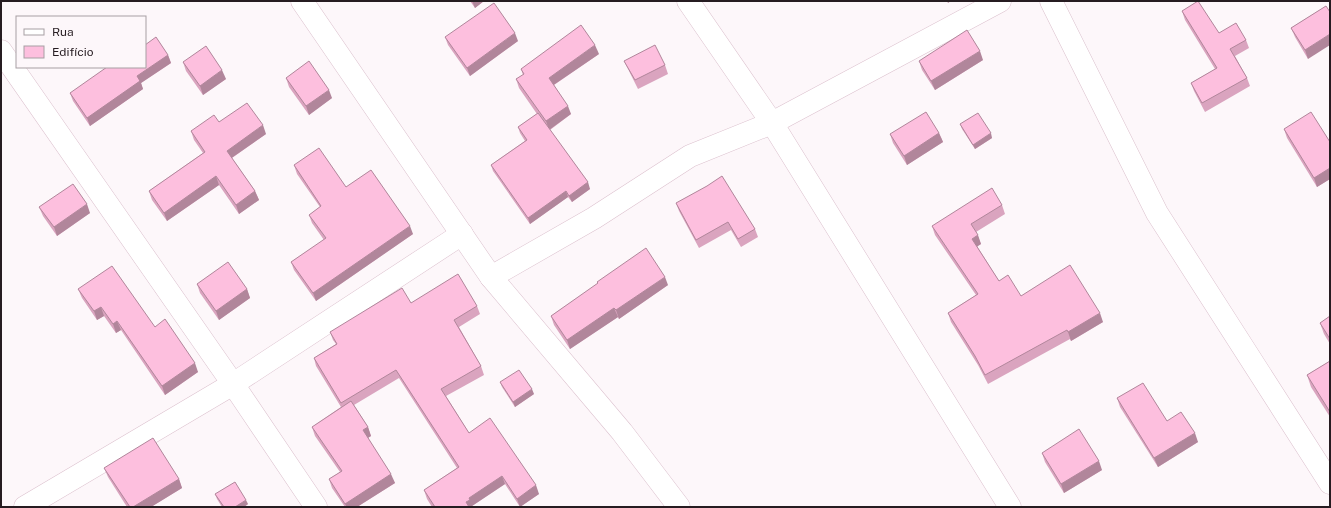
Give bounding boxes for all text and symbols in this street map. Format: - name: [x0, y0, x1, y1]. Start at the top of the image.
- legend: [16, 16, 146, 68]
- text: Rua: [52, 25, 74, 39]
- text: Edifício: [52, 45, 94, 59]

